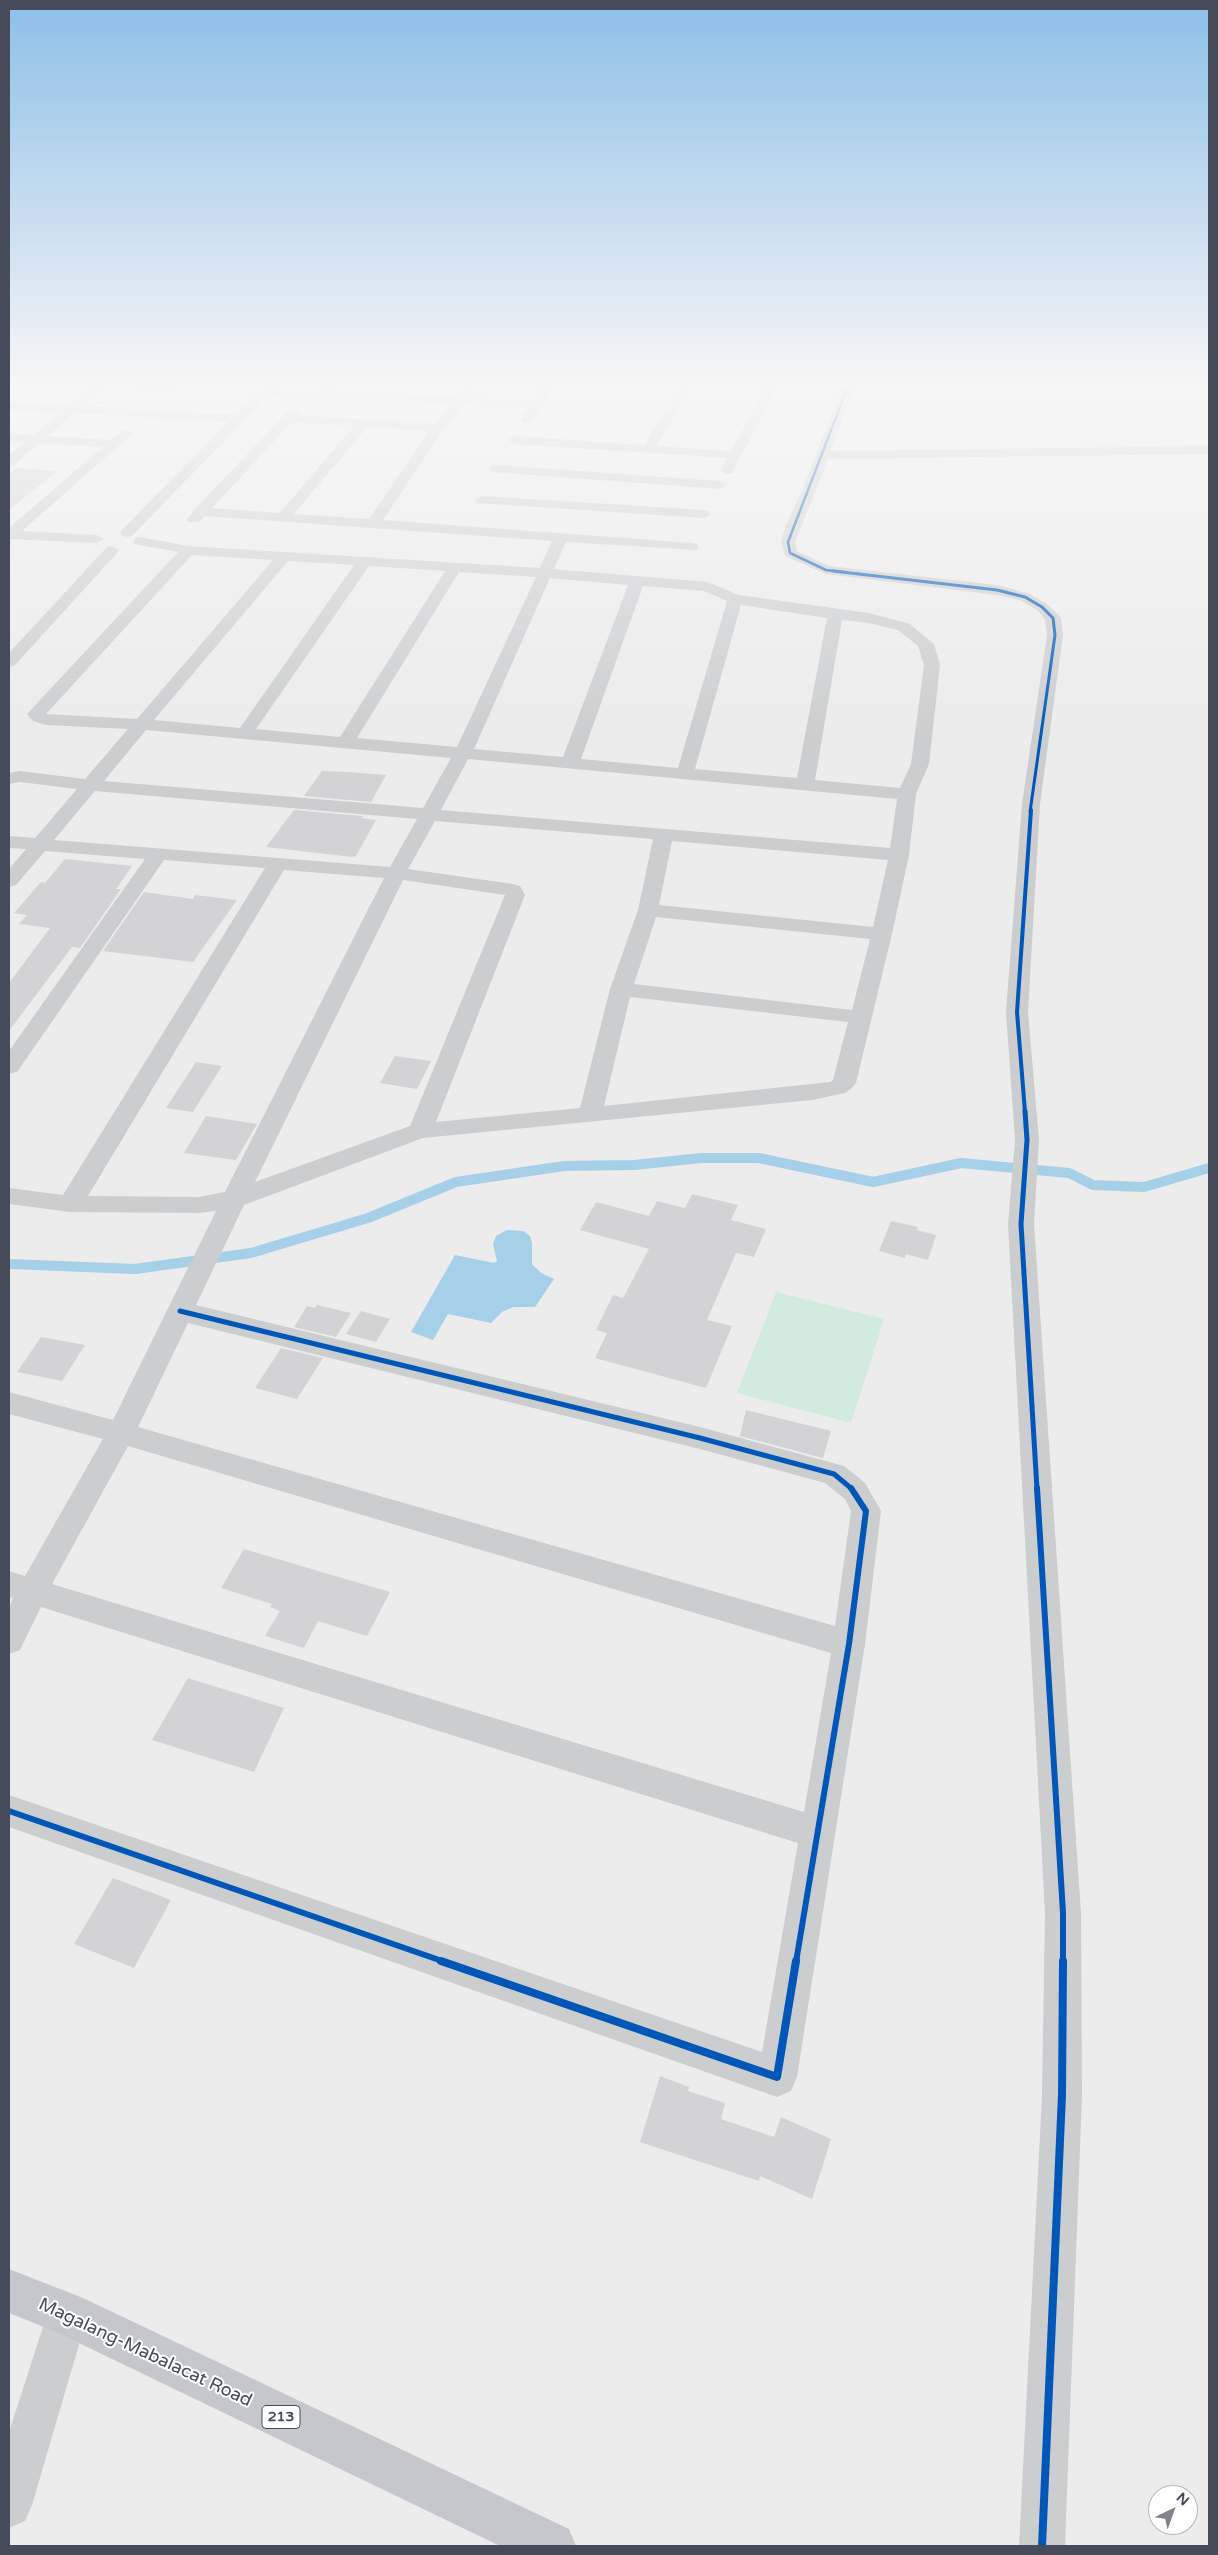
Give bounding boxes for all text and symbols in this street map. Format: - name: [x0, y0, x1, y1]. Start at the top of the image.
- street label: Magalang-Mabalacat Road: [35, 2294, 255, 2412]
- road number: 213: [262, 2406, 300, 2428]
- north arrow: [1148, 2485, 1198, 2535]
- text: N: [1173, 2489, 1193, 2509]

